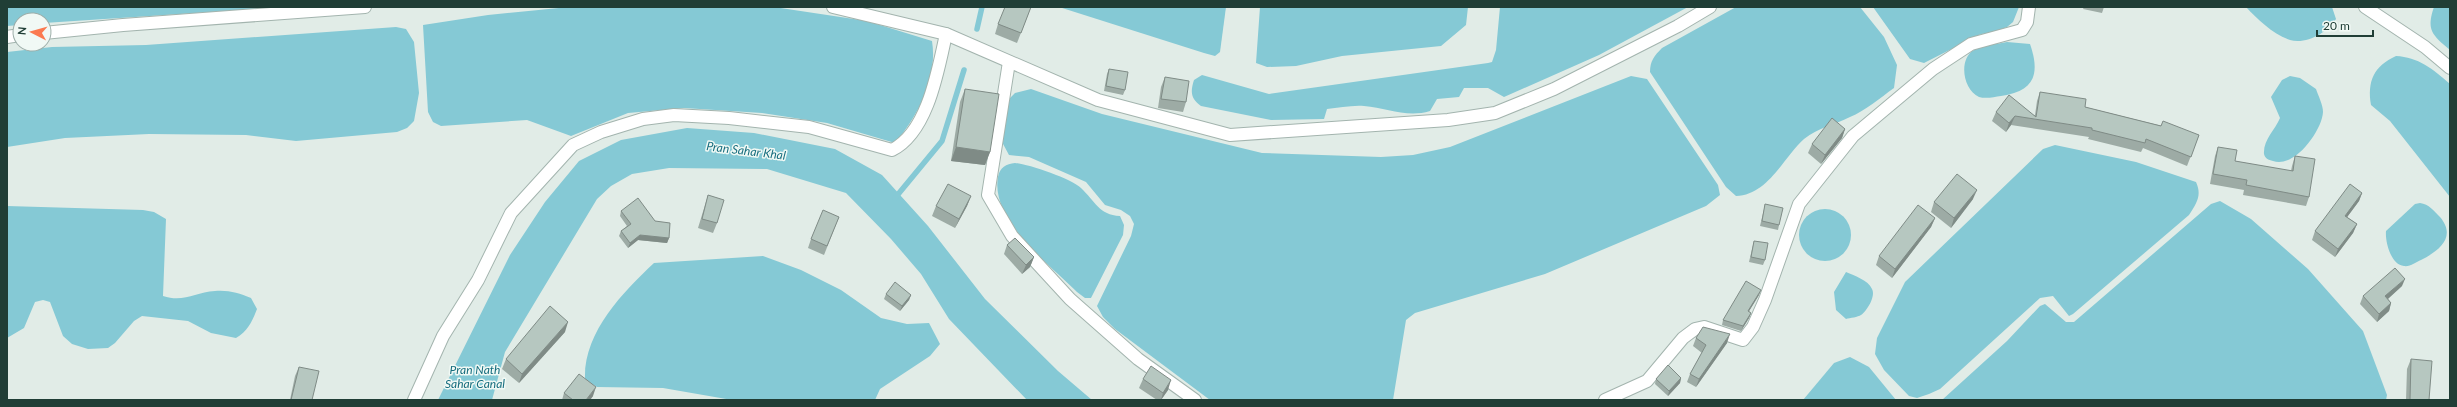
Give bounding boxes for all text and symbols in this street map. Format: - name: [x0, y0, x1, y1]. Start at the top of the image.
- north arrow: [12, 12, 52, 52]
- scale bar: [2317, 12, 2373, 38]
- text: 20 m: [2323, 18, 2350, 33]
- text: N: [15, 26, 28, 36]
- water label: Pran Sahar Khal: [706, 138, 787, 163]
- water label: Pran Nath Sahar Canal: [445, 362, 505, 391]

